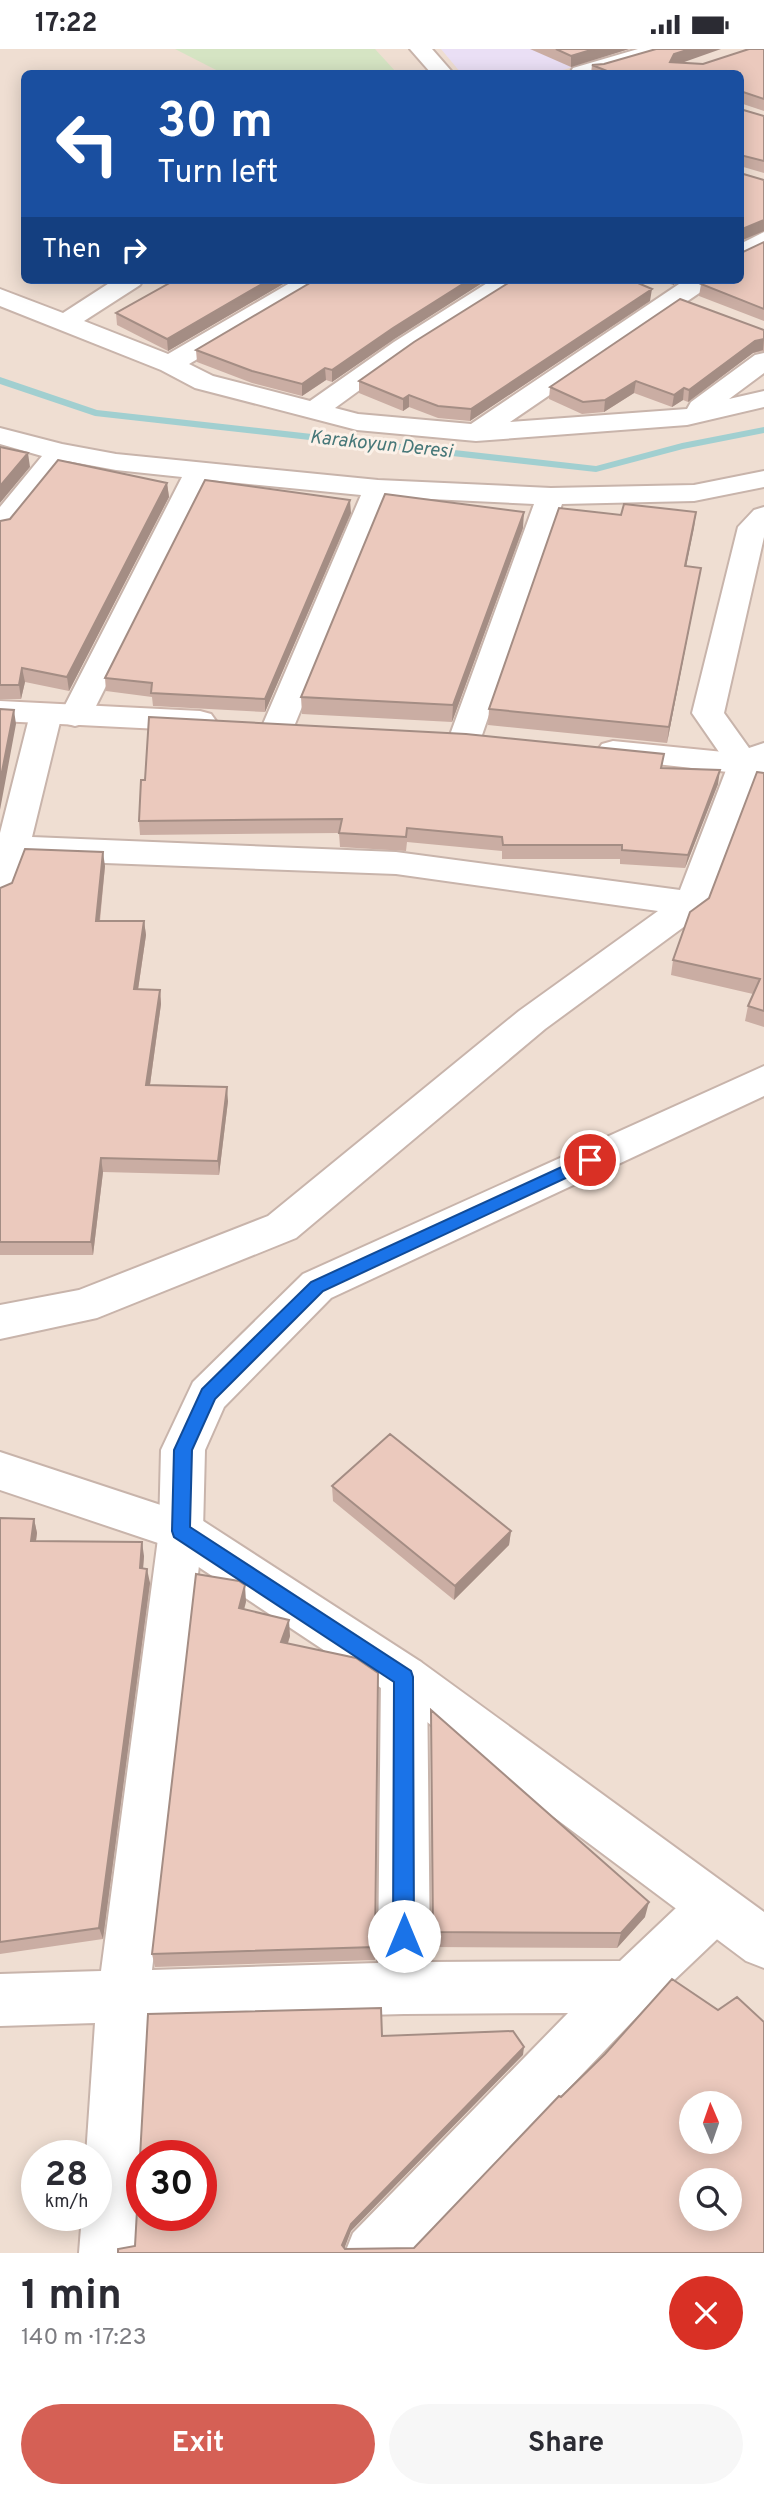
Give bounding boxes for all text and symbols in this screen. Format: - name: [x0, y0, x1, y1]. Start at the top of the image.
- text: 17:22: [35, 8, 97, 41]
- text: 30 m: [157, 93, 273, 155]
- icon: left: [42, 98, 133, 189]
- text: Turn left: [157, 154, 278, 194]
- icon: right: [115, 231, 153, 269]
- text: Then: [42, 234, 101, 267]
- water label: Karakoyun Deresi: [308, 426, 455, 465]
- pin: [560, 1130, 620, 1190]
- icon: arrive: [571, 1141, 609, 1179]
- position arrow: [367, 1899, 441, 1973]
- north arrow: [679, 2091, 742, 2154]
- map controls: [679, 2091, 742, 2231]
- speed limit sign: 30: [126, 2140, 217, 2231]
- text: 28: [45, 2154, 88, 2198]
- button: search: [679, 2168, 742, 2231]
- text: km/h: [45, 2191, 88, 2214]
- text: 1 min: [21, 2271, 122, 2324]
- button: close: [669, 2276, 743, 2350]
- text: 140 m · 17:23: [21, 2324, 147, 2353]
- button: Exit: [21, 2404, 375, 2484]
- button: Share: [389, 2404, 743, 2484]

